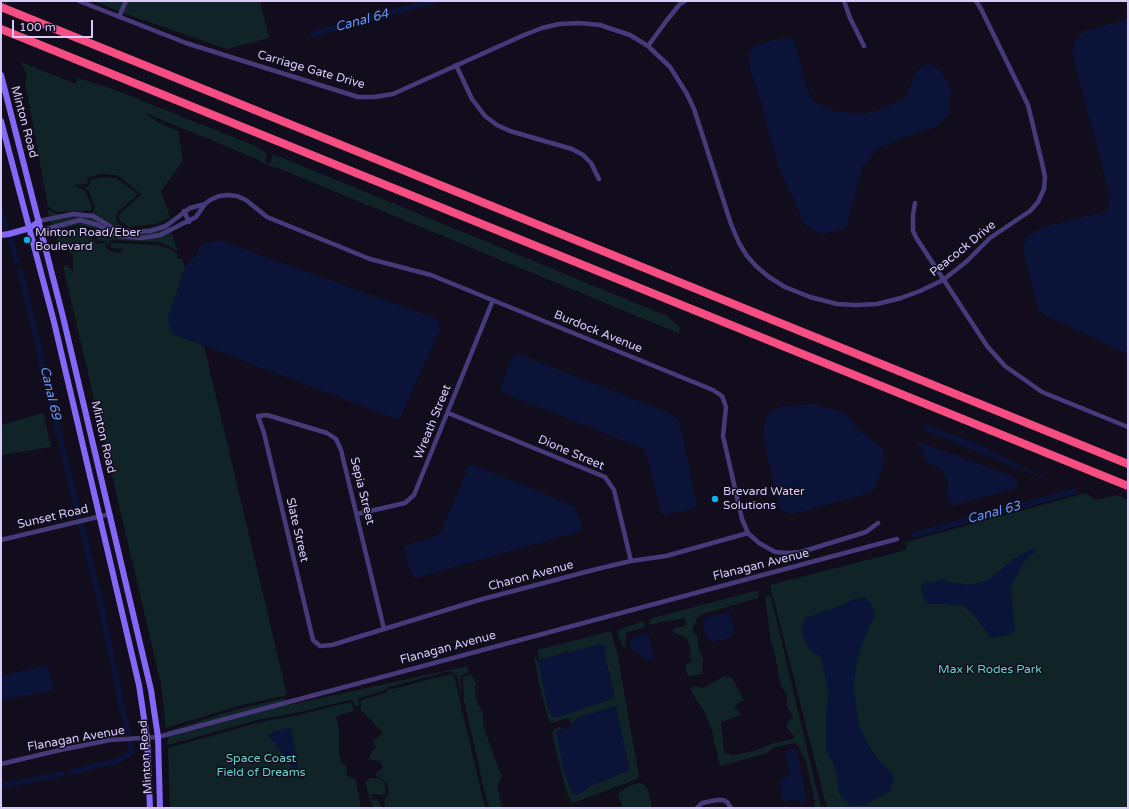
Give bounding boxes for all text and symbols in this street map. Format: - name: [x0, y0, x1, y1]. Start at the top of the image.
- water label: Canal 64: [334, 6, 390, 36]
- scale bar: [14, 12, 95, 38]
- text: 100 m: [19, 20, 56, 34]
- street label: Carriage Gate Drive: [256, 48, 366, 92]
- street label: Minton Road: [7, 84, 41, 160]
- street label: Peacock Drive: [927, 218, 999, 280]
- place label: Minton Road/Eber Boulevard: [35, 226, 141, 254]
- marker: Minton Road/Eber Boulevard: [22, 235, 32, 245]
- street label: Burdock Avenue: [552, 308, 644, 356]
- water label: Canal 69: [36, 365, 64, 421]
- street label: Wreath Street: [411, 383, 455, 461]
- street label: Minton Road: [88, 399, 118, 475]
- street label: Dione Street: [536, 433, 606, 473]
- street label: Sepia Street: [347, 456, 377, 526]
- place label: Brevard Water Solutions: [723, 485, 805, 513]
- marker: Brevard Water Solutions: [710, 494, 720, 504]
- street label: Slate Street: [283, 496, 311, 564]
- water label: Canal 63: [966, 498, 1022, 528]
- street label: Sunset Road: [16, 502, 90, 532]
- street label: Flanagan Avenue: [711, 546, 811, 584]
- street label: Charon Avenue: [487, 558, 575, 594]
- street label: Flanagan Avenue: [398, 628, 498, 668]
- park label: Max K Rodes Park: [938, 663, 1042, 677]
- street label: Minton Road: [136, 720, 156, 794]
- street label: Flanagan Avenue: [26, 723, 126, 755]
- park label: Space Coast Field of Dreams: [216, 752, 306, 780]

